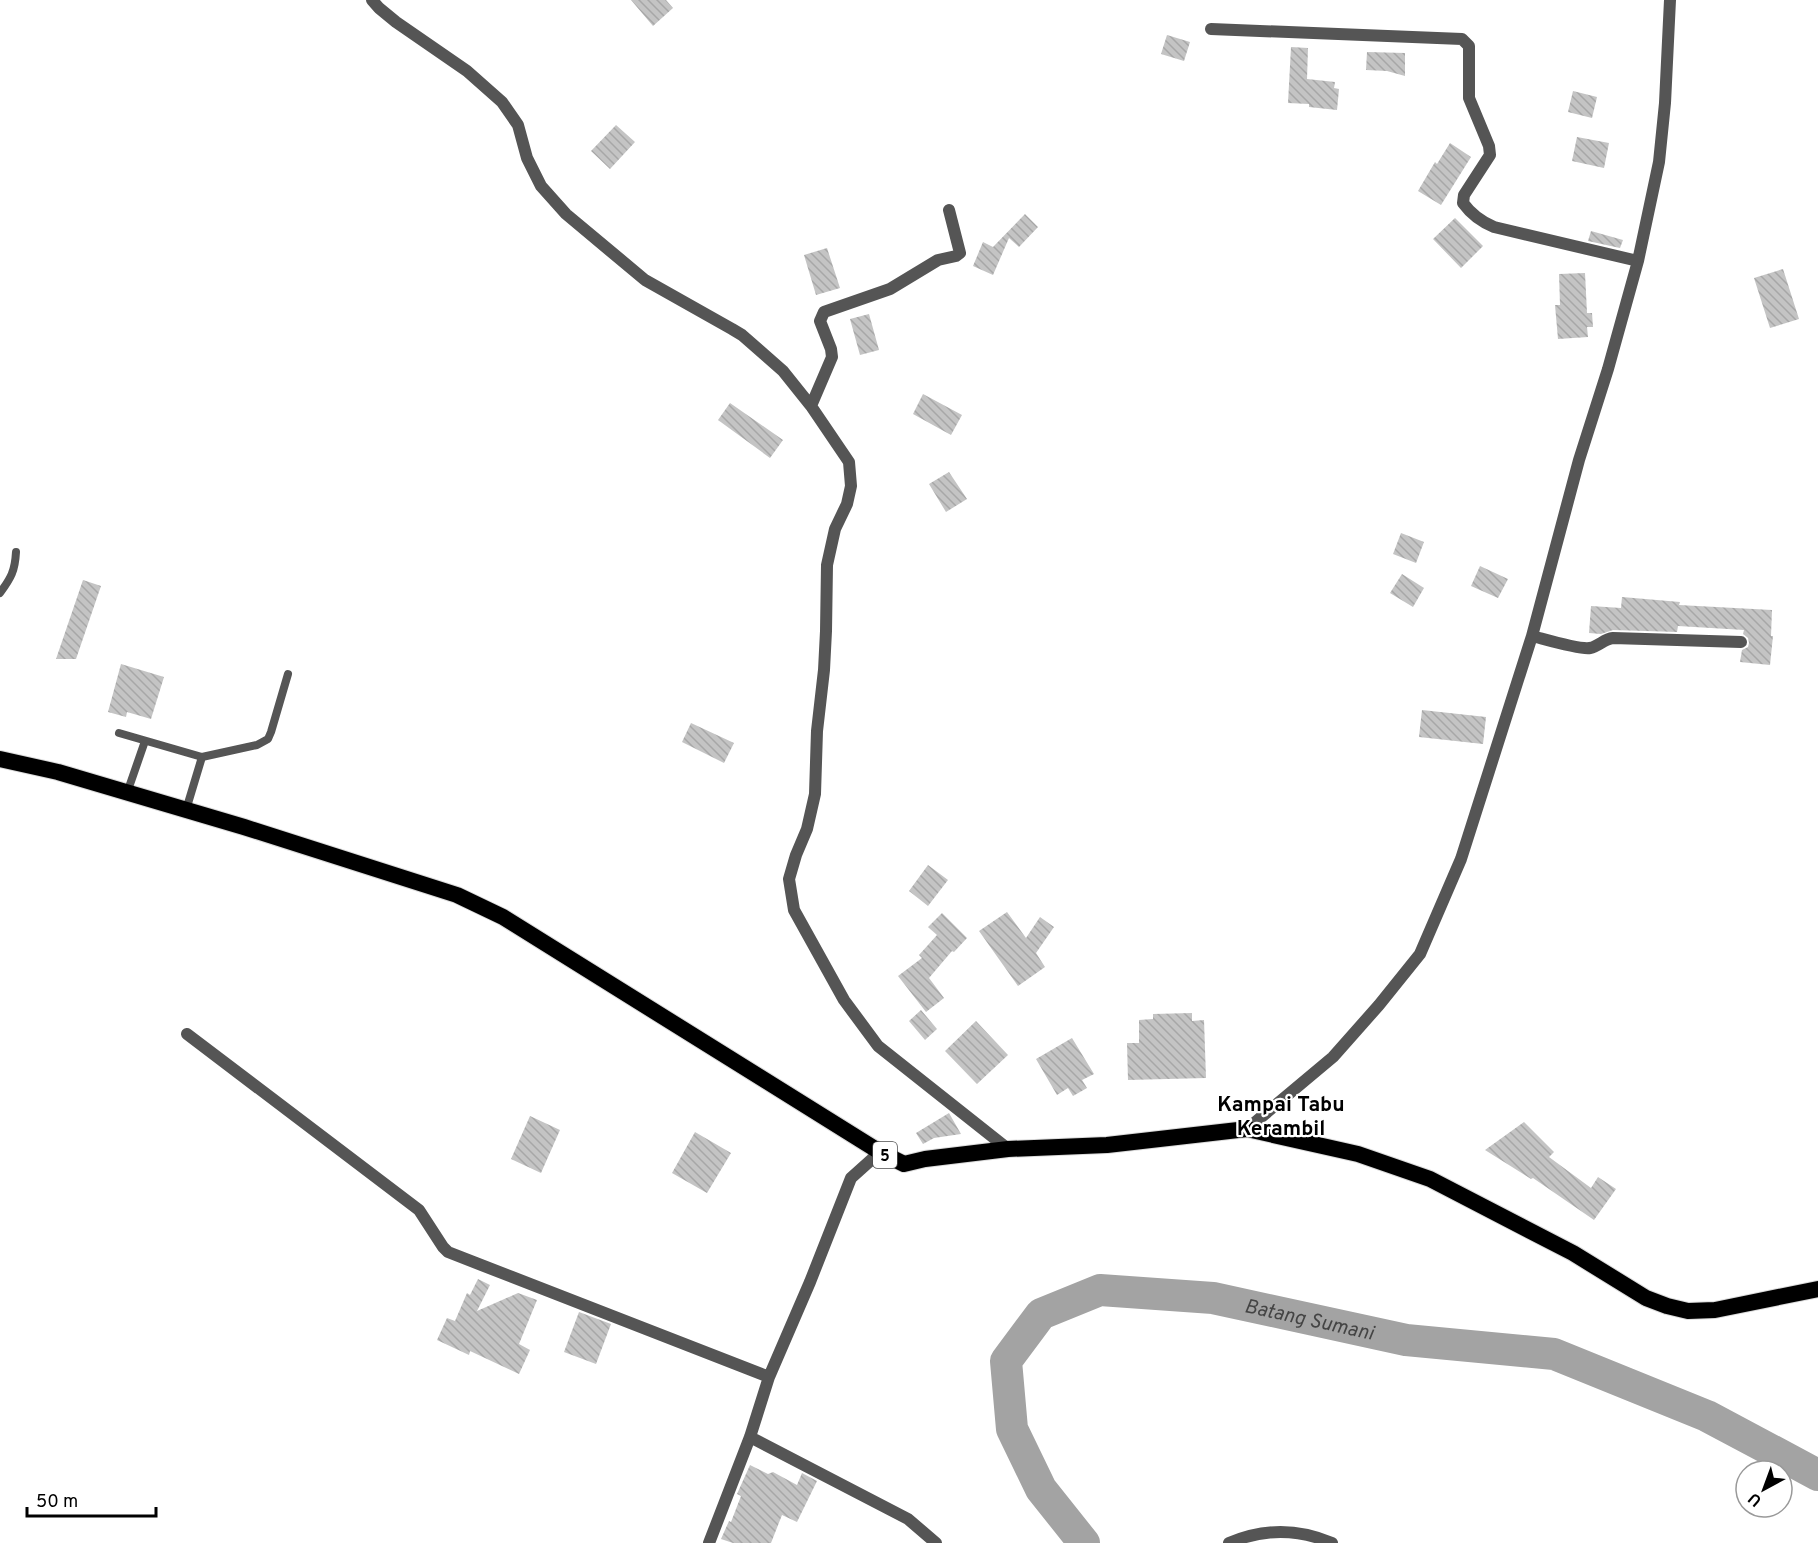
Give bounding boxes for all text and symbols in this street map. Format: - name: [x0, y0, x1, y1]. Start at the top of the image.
- district label: Kampai Tabu Kerambil: [1217, 1092, 1345, 1143]
- road number: 5: [873, 1142, 897, 1168]
- water label: Batang Sumani: [1242, 1294, 1377, 1348]
- north arrow: [1734, 1459, 1794, 1519]
- scale bar: [27, 1480, 156, 1518]
- text: U: [1745, 1488, 1766, 1510]
- text: 50 m: [36, 1491, 78, 1514]

